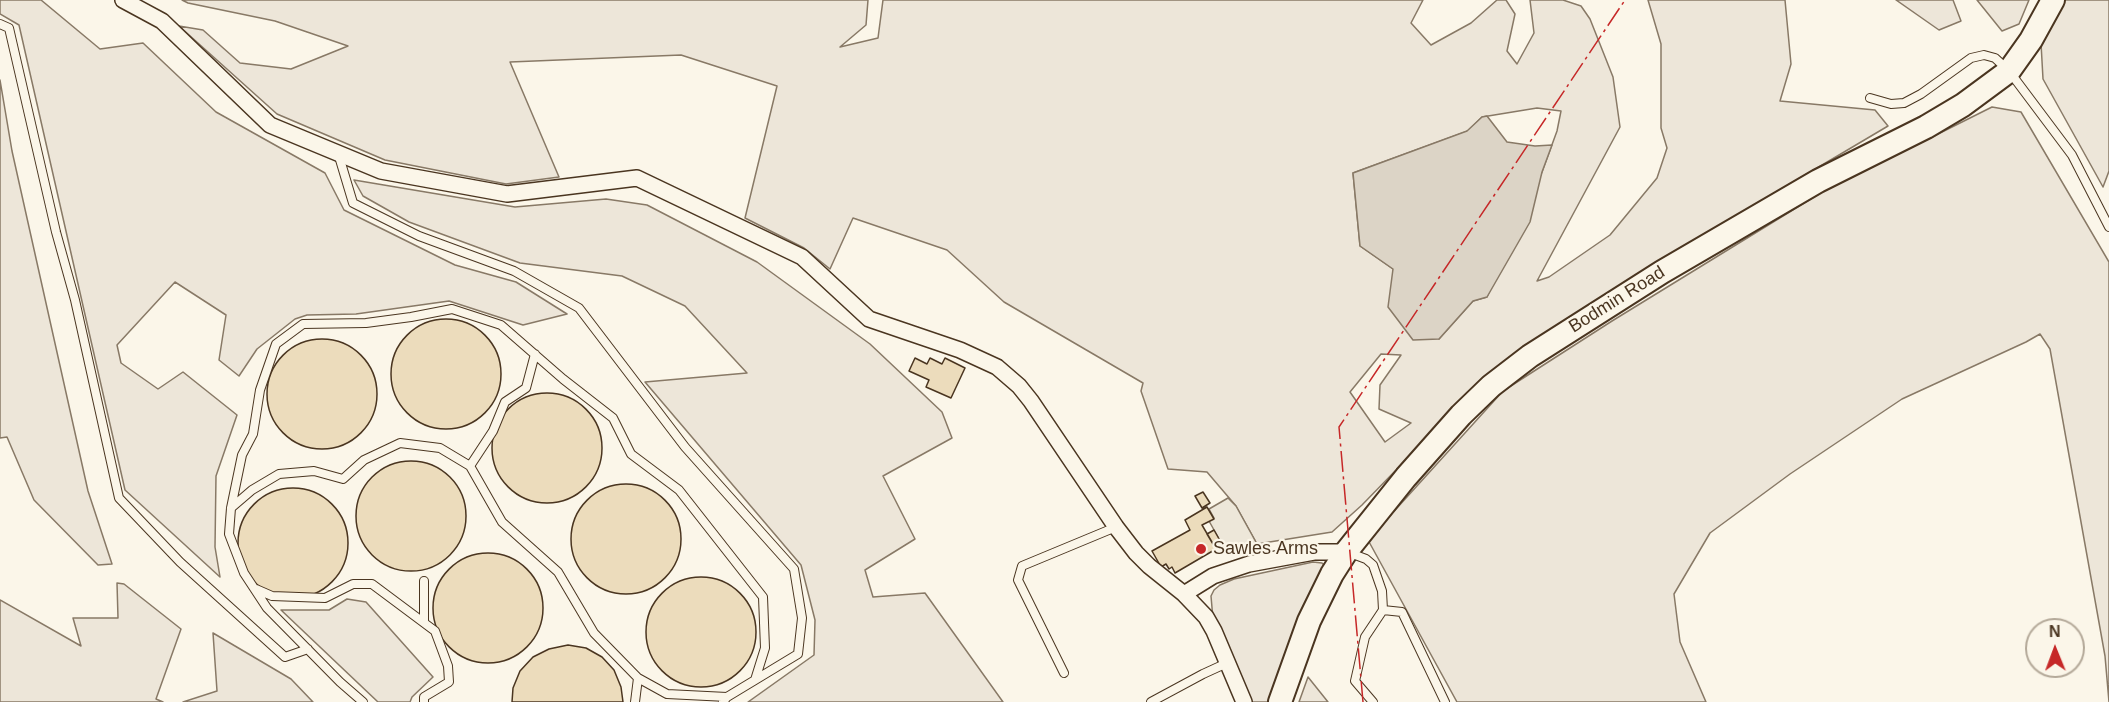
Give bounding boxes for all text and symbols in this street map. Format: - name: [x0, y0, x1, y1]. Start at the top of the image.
- street label: Bodmin Road: [1565, 262, 1669, 338]
- place label: Sawles Arms: [1213, 538, 1318, 560]
- marker: Sawles Arms: [1194, 542, 1208, 556]
- north arrow: [2025, 618, 2085, 678]
- text: N: [2049, 623, 2061, 640]

